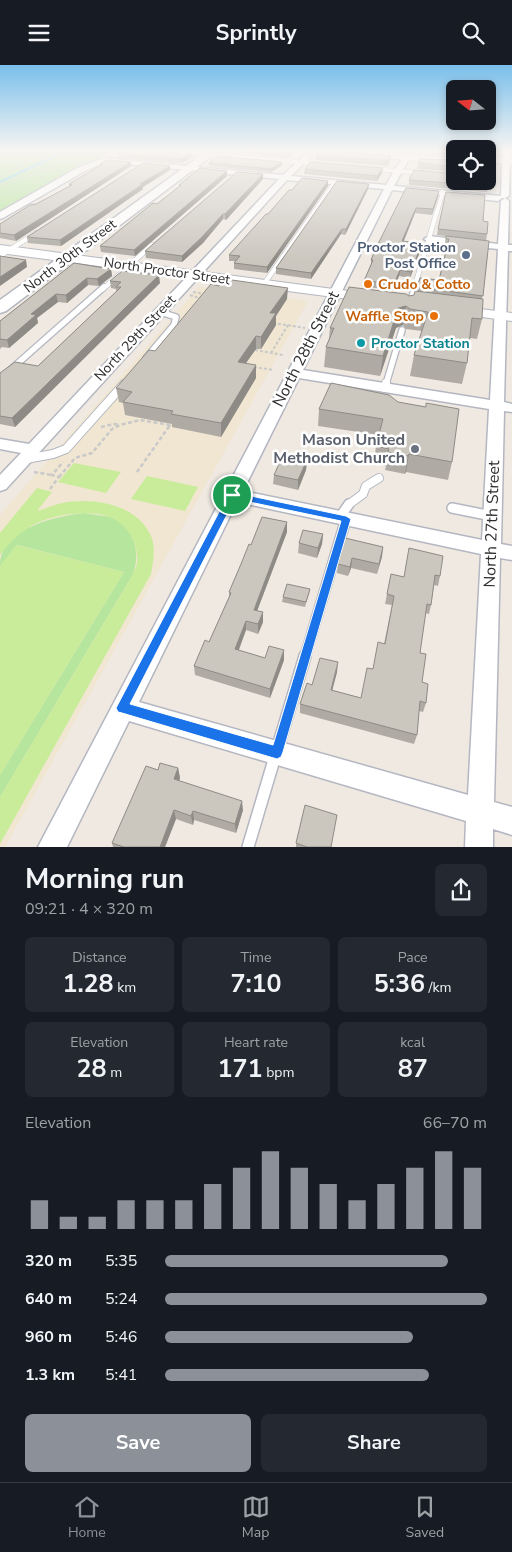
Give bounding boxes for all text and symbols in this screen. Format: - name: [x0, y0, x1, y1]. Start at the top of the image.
- text: Sprintly: [216, 18, 296, 48]
- icon: menu: [25, 19, 53, 47]
- icon: search: [459, 19, 487, 47]
- north arrow: [446, 80, 496, 130]
- map controls: [446, 80, 496, 190]
- button: locate: [446, 140, 496, 190]
- street label: North 30th Street: [20, 215, 120, 297]
- place label: Proctor Station Post Office: [357, 238, 456, 273]
- marker: Proctor Station Post Office: [460, 249, 472, 261]
- street label: North Proctor Street: [103, 253, 231, 289]
- place label: Crudo & Cotto: [378, 275, 471, 294]
- marker: Crudo & Cotto: [362, 278, 374, 290]
- street label: North 28th Street: [267, 287, 345, 411]
- street label: North 29th Street: [90, 291, 180, 385]
- place label: Waffle Stop: [345, 307, 424, 326]
- marker: Waffle Stop: [428, 310, 440, 322]
- place label: Proctor Station: [371, 334, 470, 353]
- marker: Proctor Station: [355, 337, 367, 349]
- place label: Mason United Methodist Church: [273, 429, 405, 469]
- marker: Mason United Methodist Church: [409, 443, 421, 455]
- street label: North 27th Street: [479, 460, 505, 588]
- pin: [211, 474, 253, 516]
- icon: arrive: [218, 481, 246, 509]
- text: Morning run: [25, 860, 184, 898]
- button: share: [435, 864, 487, 916]
- text: 09:21 · 4 × 320 m: [25, 898, 153, 920]
- text: Distance: [72, 948, 127, 967]
- text: Time: [240, 948, 272, 967]
- text: Pace: [398, 948, 428, 967]
- text: 1.28: [62, 967, 114, 1001]
- text: 7:10: [230, 967, 282, 1001]
- text: 5:36: [374, 967, 425, 1001]
- text: km: [114, 978, 136, 997]
- text: /km: [425, 978, 452, 997]
- text: Elevation: [70, 1033, 128, 1052]
- text: Heart rate: [224, 1033, 288, 1052]
- text: kcal: [400, 1033, 425, 1052]
- text: 28: [77, 1052, 107, 1086]
- text: 171: [218, 1052, 263, 1086]
- text: 87: [398, 1052, 428, 1086]
- text: m: [107, 1063, 122, 1082]
- text: bpm: [263, 1063, 294, 1082]
- text: Elevation: [25, 1112, 91, 1134]
- text: 66–70 m: [423, 1112, 487, 1134]
- text: 320 m: [25, 1250, 72, 1272]
- text: 5:35: [105, 1250, 137, 1272]
- text: 640 m: [25, 1288, 72, 1310]
- text: 5:24: [105, 1288, 137, 1310]
- text: 960 m: [25, 1326, 72, 1348]
- text: 5:46: [105, 1326, 137, 1348]
- text: 1.3 km: [25, 1364, 75, 1386]
- text: 5:41: [105, 1364, 137, 1386]
- button: Save: [25, 1414, 251, 1472]
- button: Share: [261, 1414, 487, 1472]
- tab: Home: [68, 1493, 106, 1542]
- tab: Map: [242, 1493, 270, 1542]
- tab: Saved: [405, 1493, 444, 1542]

